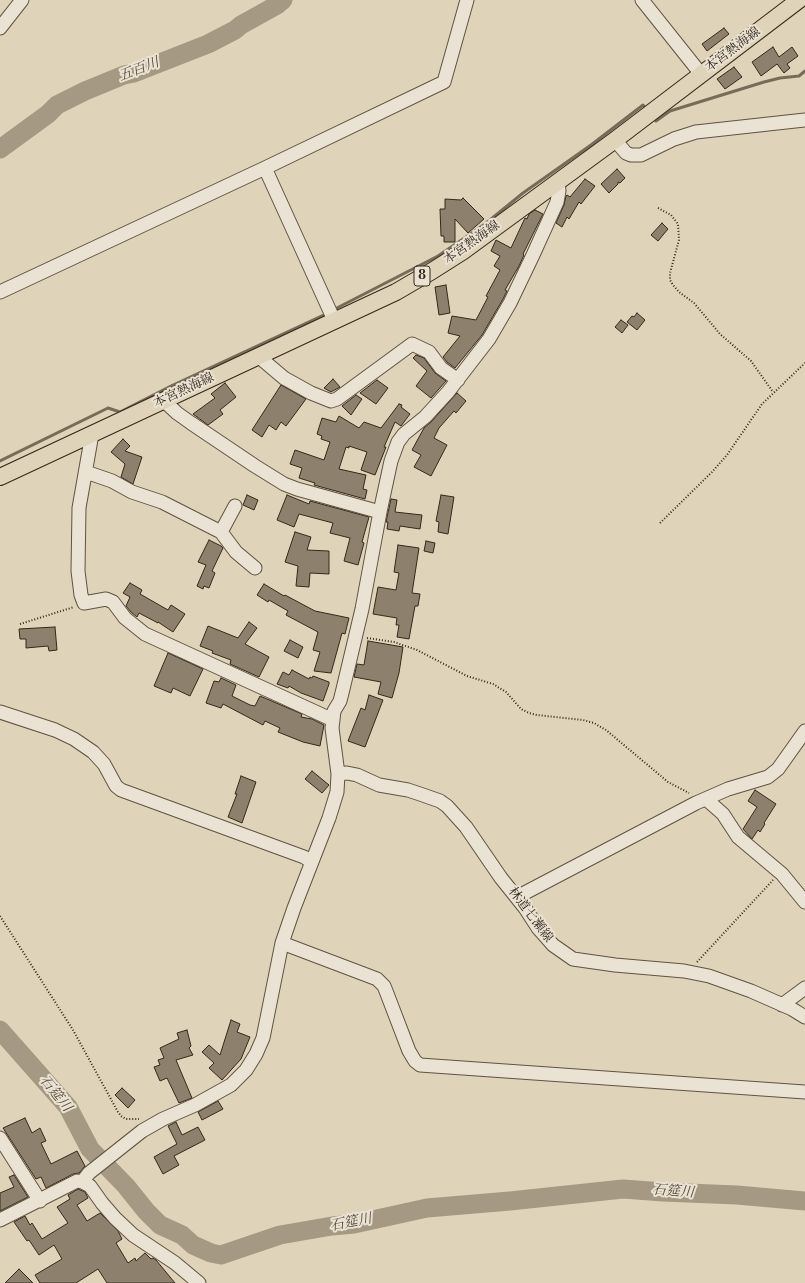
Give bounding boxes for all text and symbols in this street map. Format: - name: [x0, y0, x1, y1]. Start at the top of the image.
- street label: 本宮熱海線: [702, 24, 764, 76]
- water label: 五百川: [116, 55, 162, 85]
- street label: 本宮熱海線: [441, 218, 503, 268]
- road number: 8: [414, 266, 430, 286]
- street label: 本宮熱海線: [151, 370, 217, 412]
- street label: 林道七瀬線: [504, 884, 556, 946]
- water label: 石筵川: [35, 1072, 75, 1116]
- water label: 石筵川: [651, 1182, 695, 1202]
- water label: 石筵川: [329, 1211, 373, 1235]

